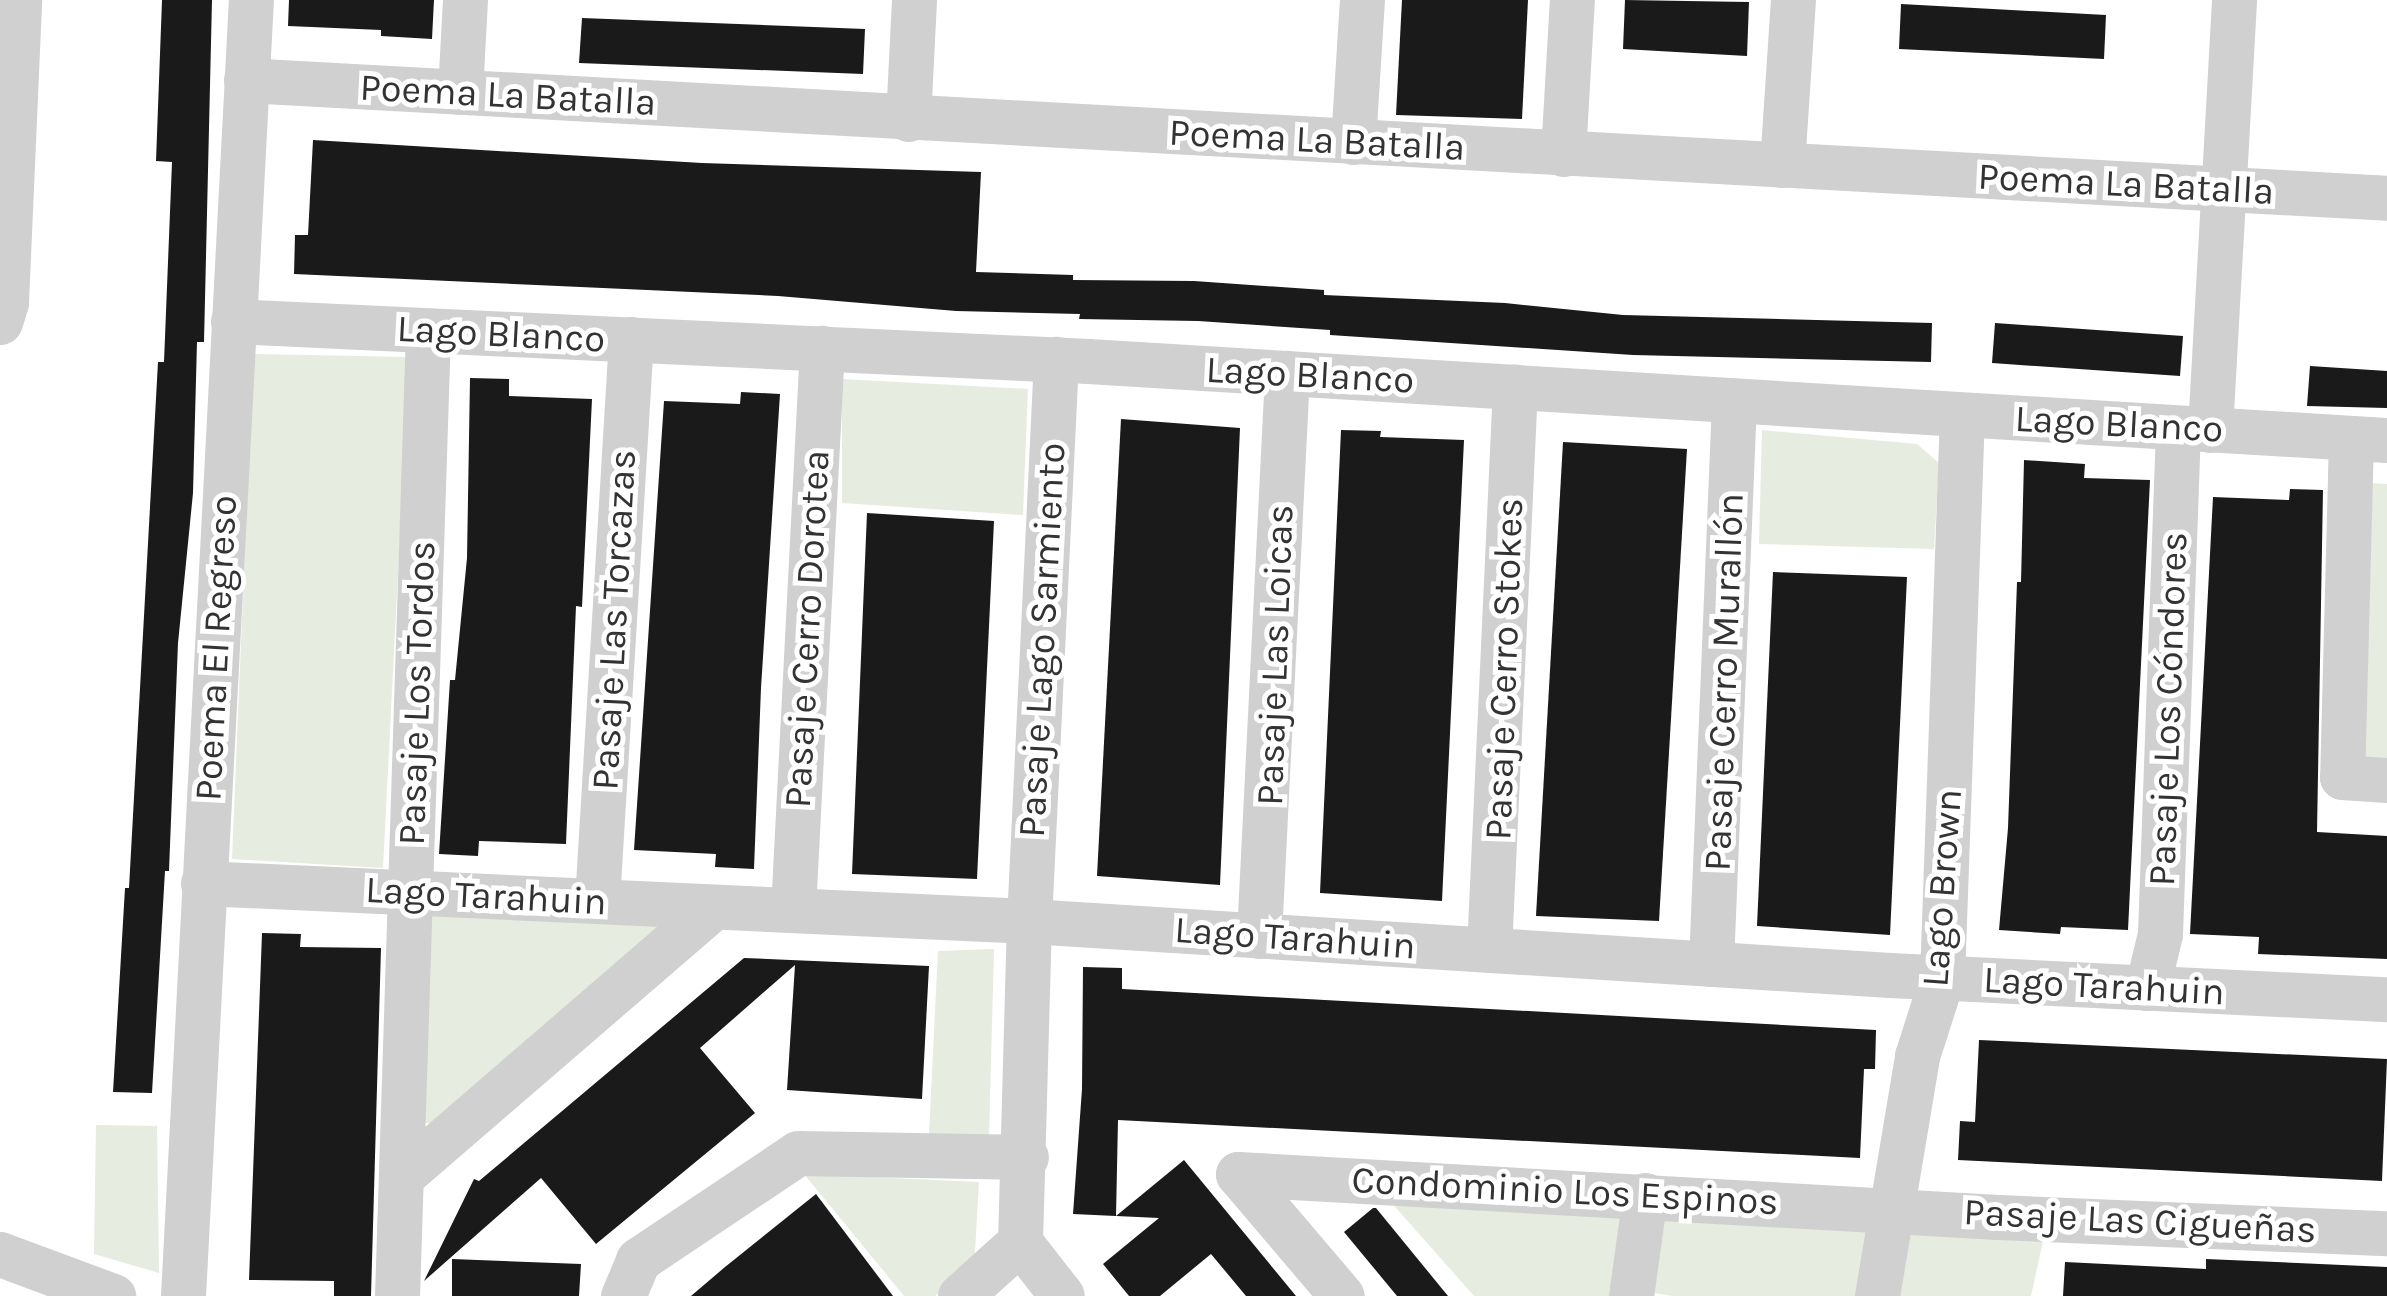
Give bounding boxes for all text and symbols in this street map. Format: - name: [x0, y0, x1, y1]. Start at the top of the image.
- street label: Poema La Batalla: [359, 64, 657, 126]
- street label: Poema La Batalla: [1168, 109, 1466, 171]
- street label: Poema La Batalla: [1977, 153, 2275, 215]
- street label: Lago Blanco: [396, 306, 606, 362]
- street label: Lago Blanco: [1205, 347, 1415, 403]
- street label: Lago Blanco: [2014, 396, 2224, 452]
- street label: Pasaje Lago Sarmiento: [1009, 441, 1075, 839]
- street label: Pasaje Las Torcazas: [582, 449, 646, 791]
- street label: Pasaje Cerro Dorotea: [775, 449, 839, 809]
- street label: Pasaje Cerro Murallón: [1695, 492, 1753, 872]
- street label: Poema El Regreso: [185, 494, 247, 802]
- street label: Pasaje Cerro Stokes: [1475, 497, 1533, 841]
- street label: Pasaje Las Loicas: [1247, 504, 1303, 806]
- street label: Pasaje Los Cóndores: [2139, 531, 2197, 887]
- street label: Pasaje Los Tordos: [389, 540, 445, 846]
- street label: Lago Brown: [1912, 787, 1972, 989]
- street label: Lago Tarahuin: [364, 867, 608, 925]
- street label: Lago Tarahuin: [1173, 907, 1417, 969]
- street label: Lago Tarahuin: [1982, 957, 2226, 1015]
- street label: Condominio Los Espinos: [1350, 1157, 1780, 1225]
- street label: Pasaje Las Cigueñas: [1962, 1189, 2318, 1253]

